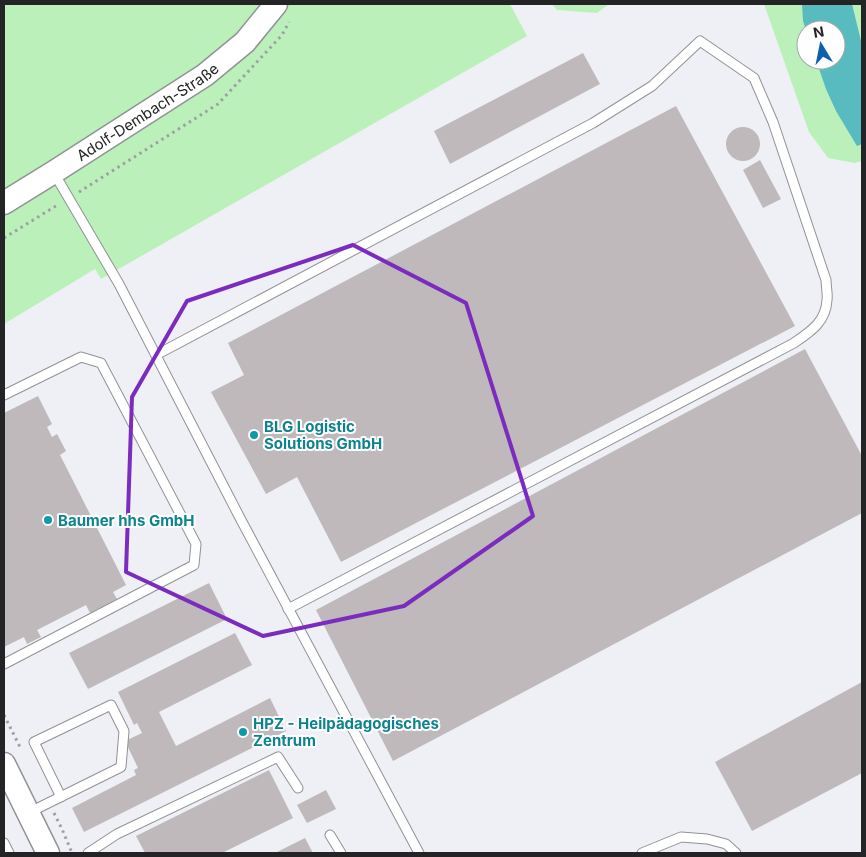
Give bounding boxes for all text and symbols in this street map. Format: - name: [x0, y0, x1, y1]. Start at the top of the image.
- north arrow: [796, 20, 846, 70]
- text: N: [812, 22, 825, 41]
- street label: Adolf-Dembach-Straße: [73, 58, 222, 165]
- place label: BLG Logistic Solutions GmbH: [264, 417, 382, 453]
- marker: BLG Logistic Solutions GmbH: [248, 429, 260, 441]
- place label: Baumer hhs GmbH: [58, 511, 195, 530]
- marker: Baumer hhs GmbH: [42, 514, 54, 526]
- place label: HPZ - Heilpädagogisches Zentrum: [253, 714, 439, 750]
- marker: HPZ - Heilpädagogisches Zentrum: [237, 726, 249, 738]

